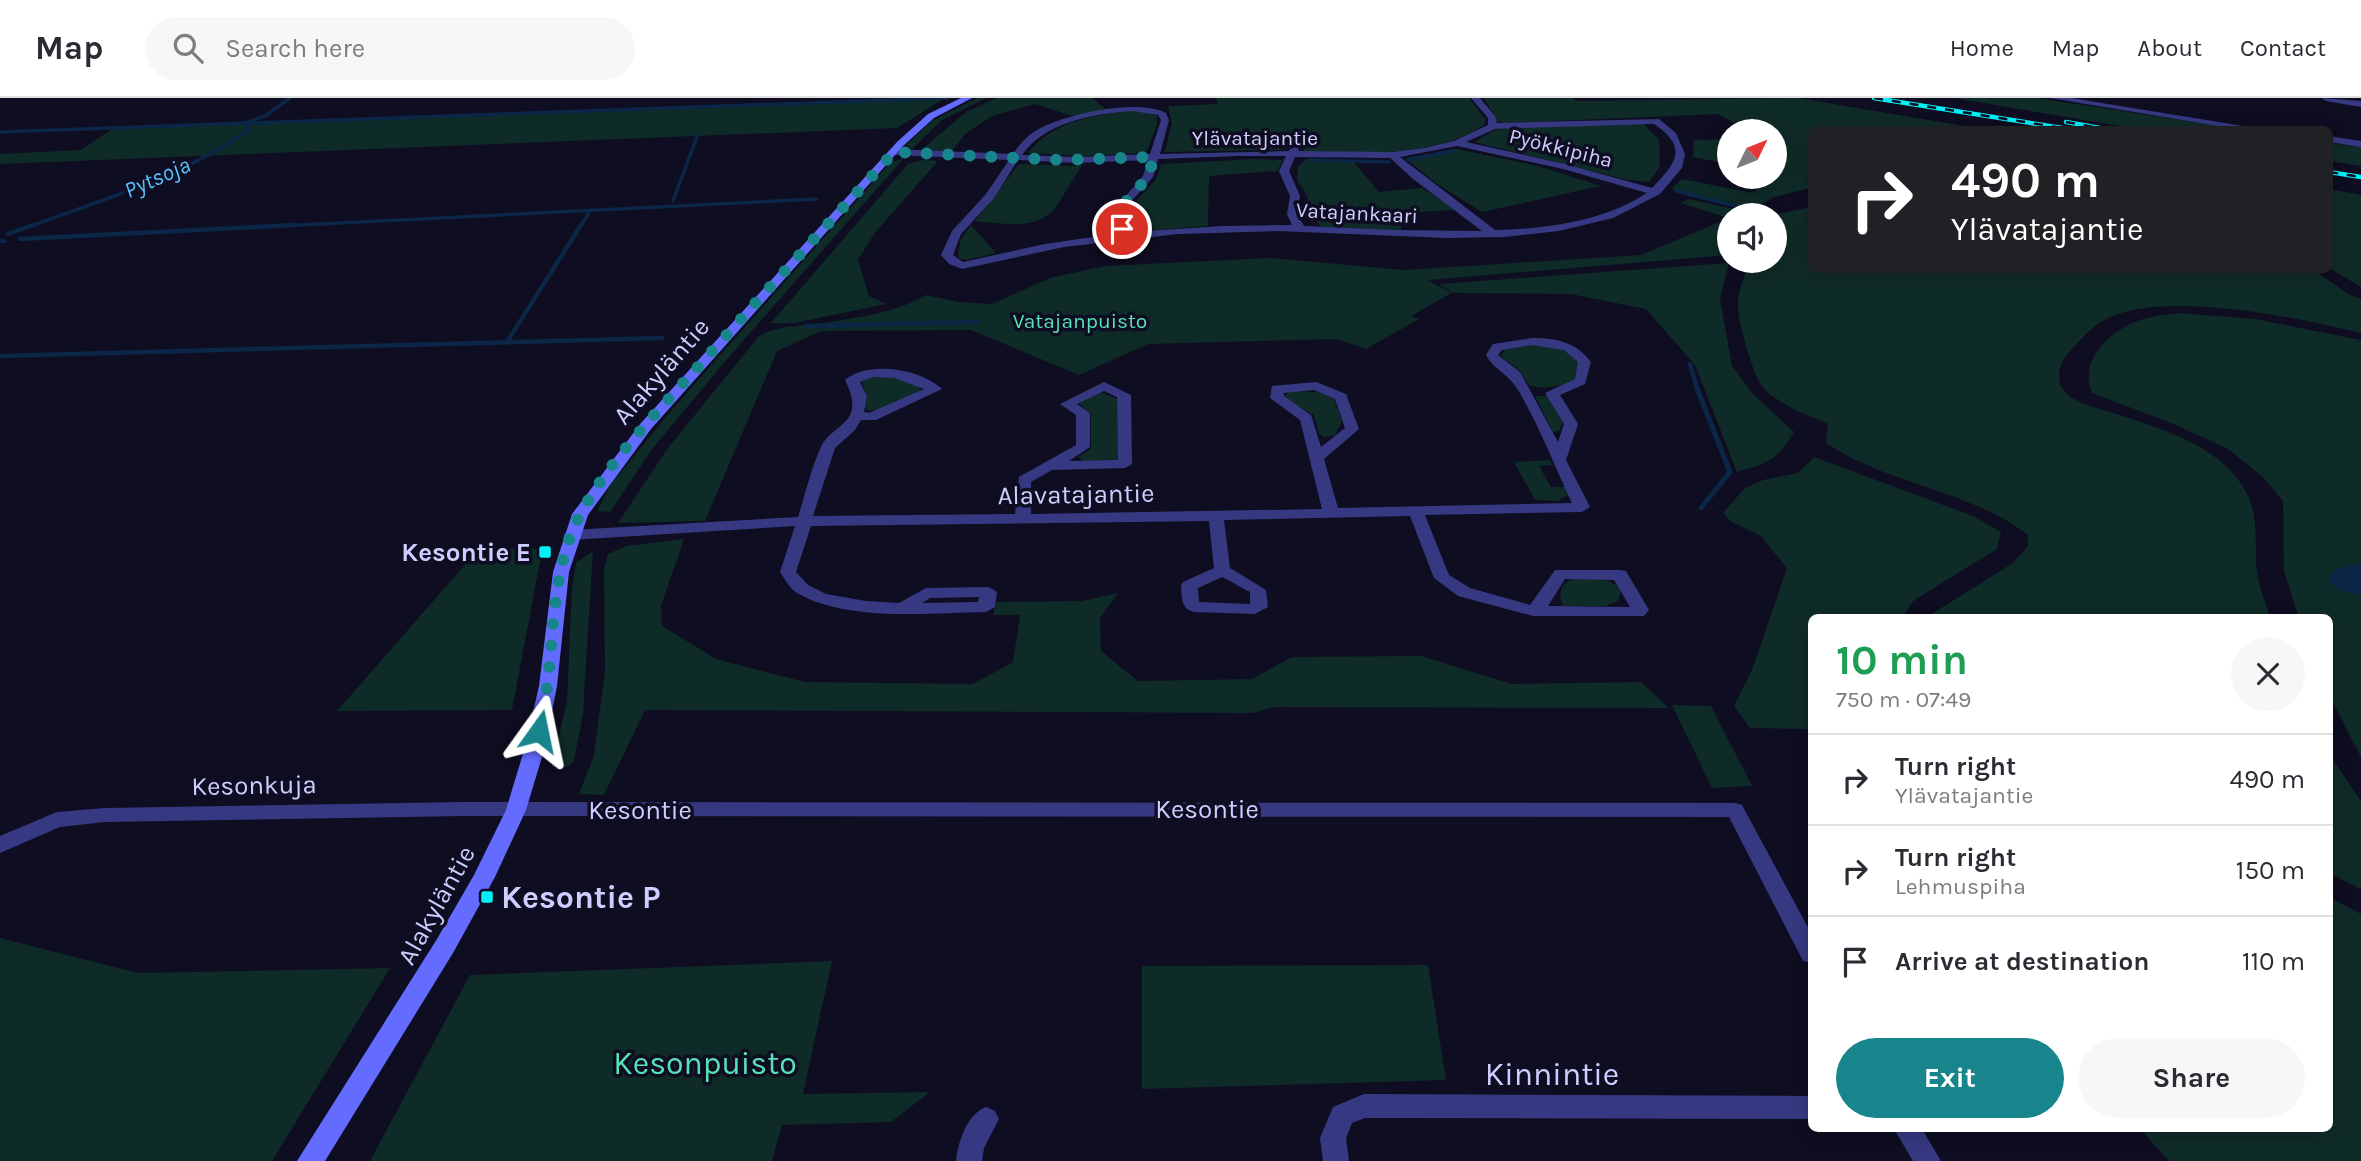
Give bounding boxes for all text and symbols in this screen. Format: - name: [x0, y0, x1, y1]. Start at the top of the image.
- search box: [145, 17, 635, 80]
- text: Map: [35, 29, 103, 67]
- icon: search: [169, 29, 207, 67]
- text: Search here: [225, 33, 365, 64]
- text: Home: [1950, 34, 2014, 62]
- text: Map: [2052, 34, 2099, 62]
- text: About: [2137, 34, 2202, 62]
- text: Contact: [2240, 34, 2326, 62]
- north arrow: [1717, 119, 1787, 189]
- map controls: [1717, 119, 1787, 273]
- street label: Pyökkipiha: [1507, 124, 1615, 172]
- street label: Ylävatajantie: [1192, 126, 1318, 150]
- water label: Pytsoja: [120, 151, 194, 204]
- text: 490 m: [1951, 152, 2100, 209]
- icon: right: [1836, 154, 1927, 245]
- street label: Vatajankaari: [1296, 198, 1418, 228]
- pin: [1092, 199, 1152, 259]
- button: sound: [1717, 203, 1787, 273]
- icon: arrive: [1103, 210, 1141, 248]
- text: Ylävatajantie: [1951, 211, 2143, 248]
- park label: Vatajanpuisto: [1013, 309, 1147, 333]
- street label: Alakyläntie: [607, 312, 716, 431]
- street label: Alavatajantie: [997, 478, 1155, 511]
- place label: Kesontie E: [401, 537, 531, 568]
- marker: Kesontie E: [537, 544, 553, 560]
- text: 10 min: [1836, 635, 1968, 685]
- button: close: [2231, 637, 2305, 711]
- text: 750 m · 07:49: [1836, 686, 1971, 713]
- position arrow: [502, 694, 576, 768]
- text: Turn right: [1895, 751, 2016, 782]
- icon: right: [1836, 761, 1874, 799]
- text: 490 m: [2229, 764, 2305, 795]
- street label: Kesonkuja: [191, 769, 317, 802]
- text: Ylävatajantie: [1895, 782, 2033, 809]
- street label: Kesontie: [1155, 794, 1259, 825]
- street label: Kesontie: [588, 795, 692, 826]
- street label: Alakyläntie: [391, 840, 482, 970]
- text: Turn right: [1895, 842, 2016, 873]
- icon: right: [1836, 852, 1874, 890]
- text: 150 m: [2236, 855, 2305, 886]
- text: Lehmuspiha: [1895, 873, 2026, 900]
- place label: Kesontie P: [501, 879, 661, 916]
- marker: Kesontie P: [479, 889, 495, 905]
- icon: arrive: [1836, 943, 1874, 981]
- text: Arrive at destination: [1895, 946, 2149, 977]
- text: 110 m: [2242, 946, 2305, 977]
- button: Exit: [1836, 1038, 2064, 1118]
- button: Share: [2078, 1038, 2305, 1118]
- park label: Kesonpuisto: [613, 1045, 797, 1082]
- street label: Kinnintie: [1485, 1056, 1619, 1093]

